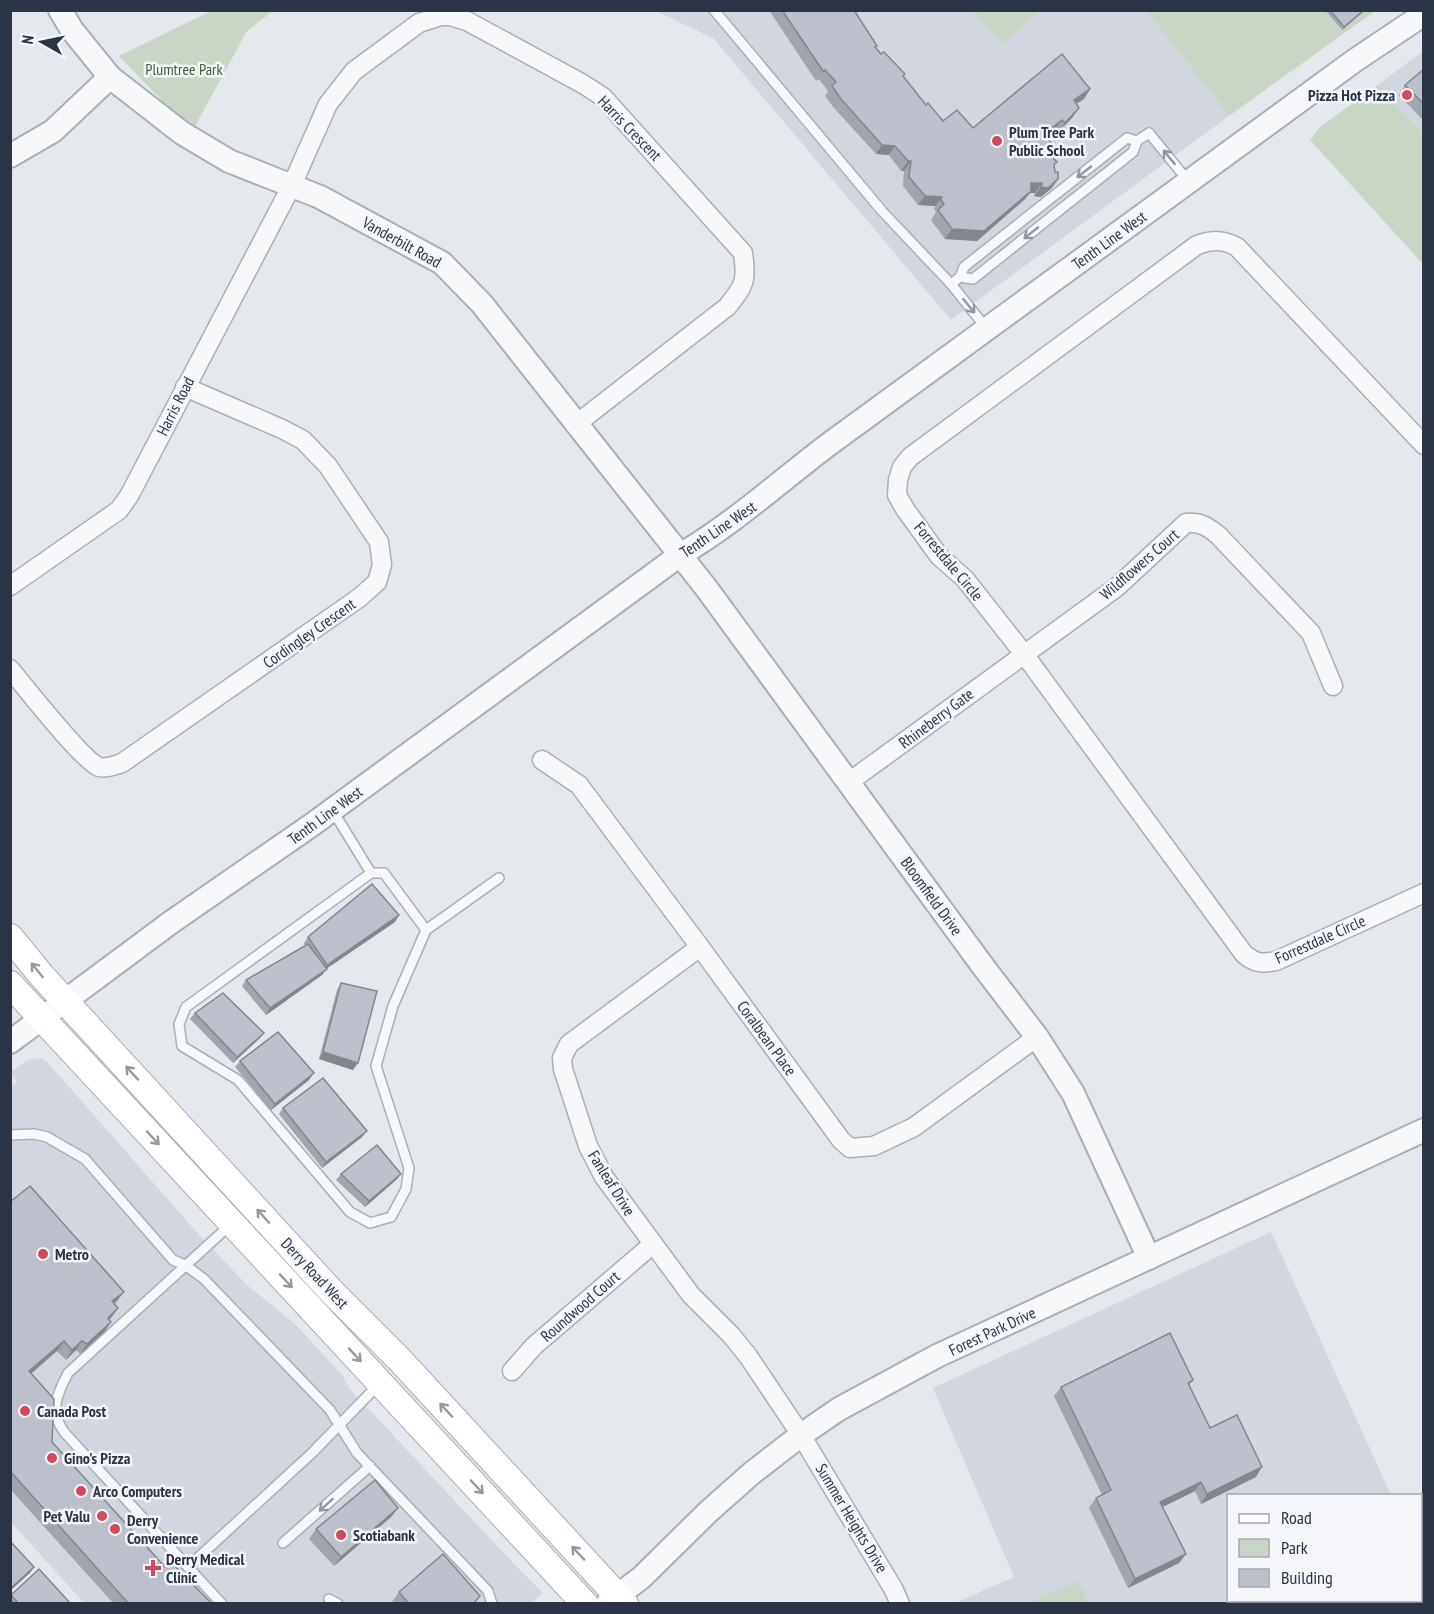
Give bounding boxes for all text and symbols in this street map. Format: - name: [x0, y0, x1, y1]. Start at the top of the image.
- north arrow: [12, 12, 72, 72]
- text: N: [17, 34, 38, 45]
- park label: Plumtree Park: [145, 59, 223, 79]
- place label: Pizza Hot Pizza: [1308, 85, 1395, 105]
- marker: Pizza Hot Pizza: [1400, 88, 1414, 102]
- street label: Harris Crescent: [594, 91, 666, 165]
- place label: Plum Tree Park Public School: [1009, 122, 1094, 160]
- marker: Plum Tree Park Public School: [990, 134, 1004, 148]
- one-way arrow: [1162, 149, 1175, 165]
- one-way arrow: [1076, 166, 1092, 179]
- street label: Tenth Line West: [1068, 206, 1151, 274]
- street label: Vanderbilt Road: [358, 212, 445, 272]
- one-way arrow: [1023, 226, 1039, 239]
- one-way arrow: [962, 298, 975, 314]
- street label: Harris Road: [152, 373, 198, 439]
- street label: Tenth Line West: [676, 496, 760, 562]
- street label: Forrestdale Circle: [910, 517, 988, 605]
- street label: Wildflowers Court: [1095, 524, 1183, 604]
- street label: Cordingley Crescent: [259, 593, 360, 672]
- street label: Rhineberry Gate: [895, 683, 977, 753]
- street label: Tenth Line West: [284, 781, 367, 849]
- street label: Bloomfield Drive: [897, 853, 967, 939]
- street label: Forrestdale Circle: [1272, 910, 1368, 968]
- one-way arrow: [31, 962, 44, 978]
- street label: Coralbean Place: [733, 997, 801, 1079]
- one-way arrow: [125, 1065, 139, 1080]
- one-way arrow: [145, 1131, 160, 1146]
- street label: Fanleaf Drive: [584, 1147, 640, 1219]
- one-way arrow: [256, 1209, 270, 1224]
- street label: Derry Road West: [277, 1233, 353, 1313]
- place label: Metro: [55, 1244, 89, 1264]
- marker: Metro: [36, 1247, 50, 1261]
- street label: Roundwood Court: [536, 1266, 624, 1346]
- one-way arrow: [279, 1273, 293, 1288]
- street label: Forest Park Drive: [945, 1302, 1039, 1360]
- one-way arrow: [348, 1348, 362, 1363]
- place label: Canada Post: [37, 1401, 106, 1421]
- one-way arrow: [439, 1402, 453, 1417]
- marker: Canada Post: [18, 1404, 32, 1418]
- place label: Gino's Pizza: [64, 1448, 131, 1468]
- marker: Gino's Pizza: [45, 1451, 59, 1465]
- street label: Summer Heights Drive: [812, 1460, 892, 1576]
- one-way arrow: [469, 1480, 484, 1495]
- place label: Arco Computers: [92, 1481, 182, 1501]
- marker: Arco Computers: [74, 1484, 88, 1498]
- legend: [1227, 1494, 1422, 1602]
- one-way arrow: [319, 1498, 334, 1512]
- place label: Pet Valu: [44, 1506, 90, 1526]
- text: Road: [1281, 1506, 1312, 1529]
- marker: Pet Valu: [95, 1509, 109, 1523]
- place label: Derry Convenience: [127, 1510, 198, 1548]
- marker: Derry Convenience: [108, 1522, 122, 1536]
- place label: Scotiabank: [353, 1525, 415, 1545]
- marker: Scotiabank: [334, 1528, 348, 1542]
- text: Park: [1281, 1536, 1308, 1559]
- one-way arrow: [571, 1545, 586, 1560]
- place label: Derry Medical Clinic: [166, 1549, 244, 1587]
- marker: Derry Medical Clinic: [144, 1559, 162, 1577]
- text: Building: [1281, 1566, 1333, 1589]

